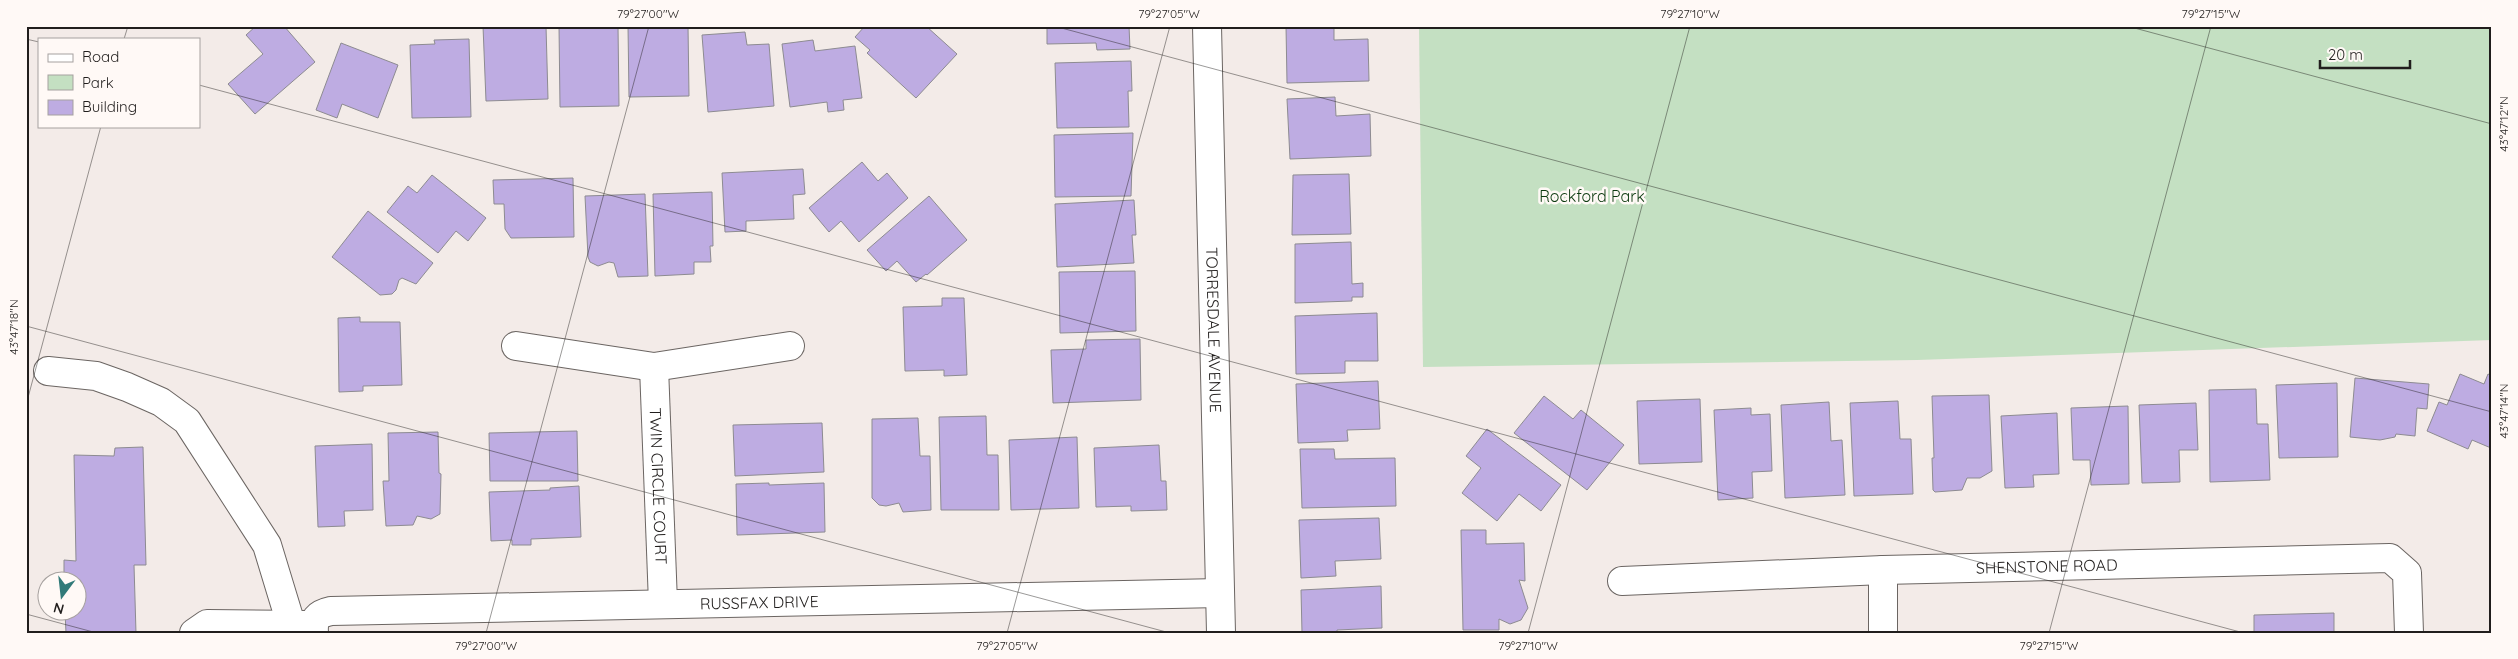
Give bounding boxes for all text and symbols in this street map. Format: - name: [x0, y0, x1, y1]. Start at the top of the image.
- text: 79°27'00"W: [617, 6, 680, 21]
- text: 79°27'05"W: [1138, 6, 1200, 21]
- text: 79°27'10"W: [1660, 6, 1720, 21]
- text: 79°27'15"W: [2182, 6, 2241, 21]
- legend: [38, 38, 200, 128]
- scale bar: [2320, 38, 2410, 70]
- text: 20 m: [2328, 45, 2363, 64]
- text: Road: [82, 47, 119, 66]
- text: Park: [82, 73, 114, 92]
- text: 43°47'12"N: [2496, 96, 2511, 152]
- text: Building: [82, 97, 137, 116]
- park label: Rockford Park: [1539, 186, 1645, 206]
- street label: TORRESDALE AVENUE: [1202, 247, 1226, 413]
- text: 43°47'18"N: [6, 299, 21, 355]
- text: 43°47'14"N: [2496, 384, 2511, 438]
- street label: TWIN CIRCLE COURT: [646, 407, 672, 565]
- street label: SHENSTONE ROAD: [1976, 554, 2118, 578]
- north arrow: [38, 572, 88, 622]
- street label: RUSSFAX DRIVE: [700, 591, 819, 614]
- text: N: [51, 599, 66, 619]
- text: 79°27'00"W: [455, 638, 518, 653]
- text: 79°27'05"W: [976, 638, 1038, 653]
- text: 79°27'10"W: [1498, 638, 1558, 653]
- text: 79°27'15"W: [2020, 638, 2079, 653]

